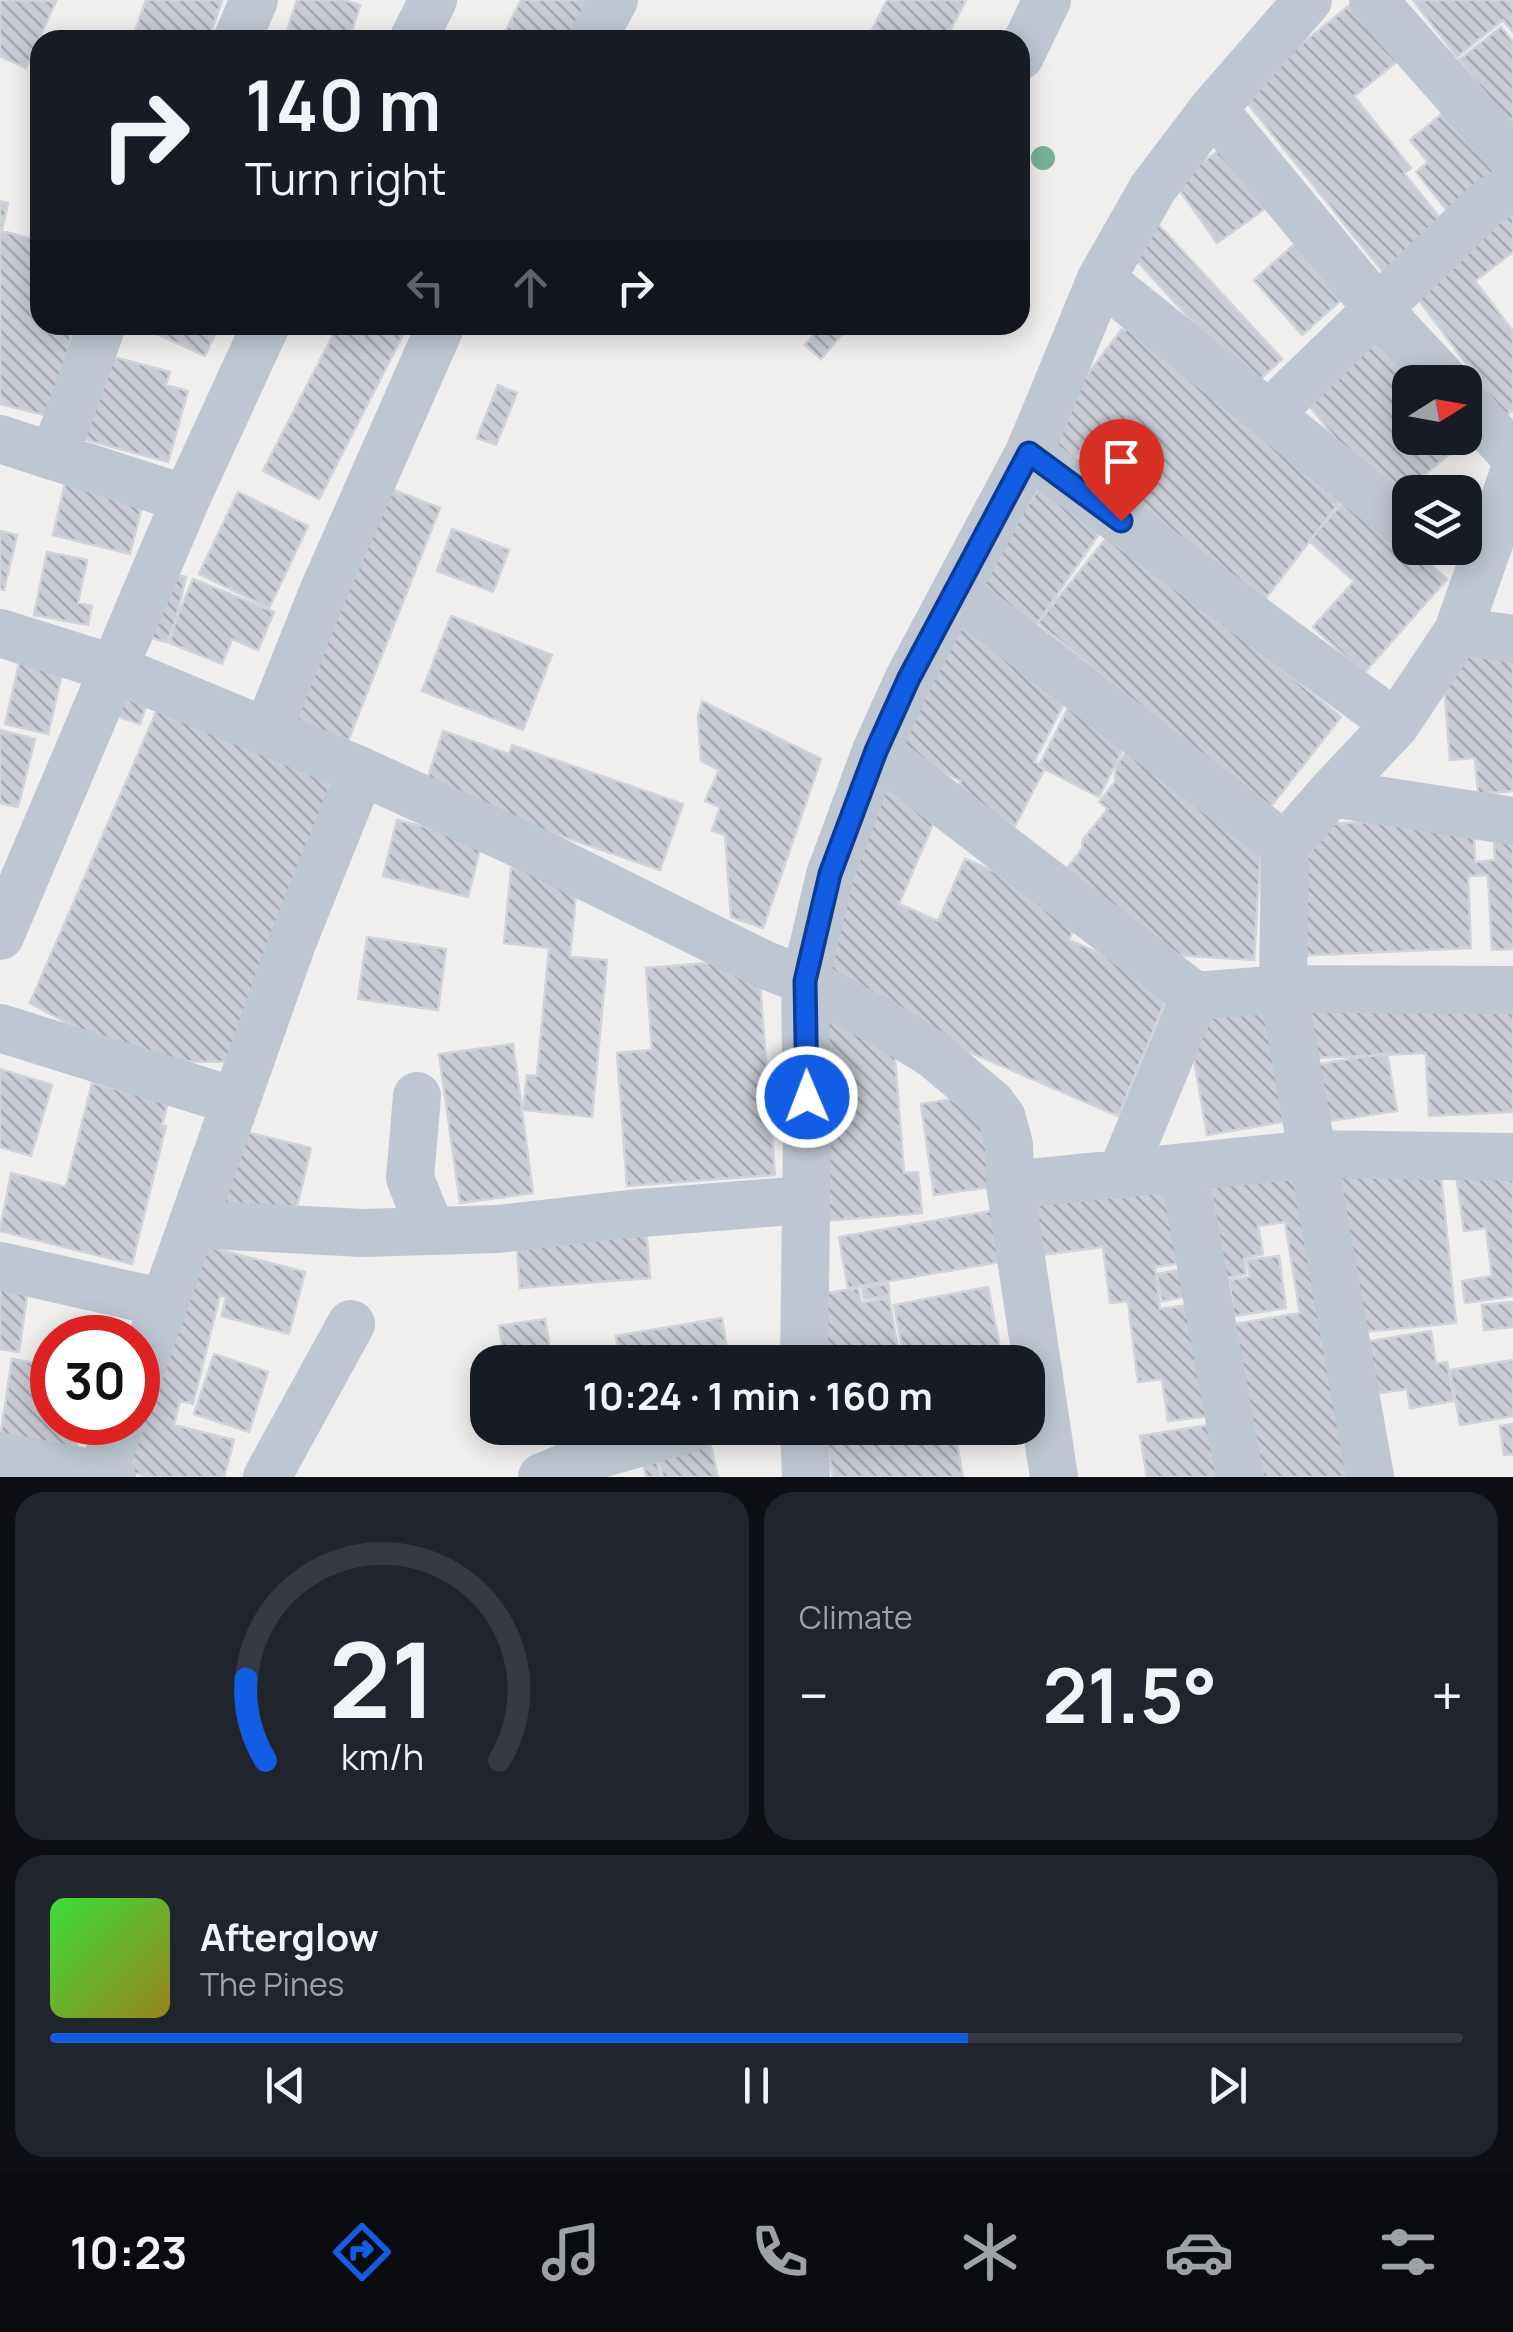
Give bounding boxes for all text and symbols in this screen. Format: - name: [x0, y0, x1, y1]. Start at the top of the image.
- text: 140 m: [245, 56, 441, 152]
- icon: right: [80, 70, 210, 200]
- text: Turn right: [245, 147, 446, 209]
- icon: left: [398, 260, 453, 315]
- icon: ahead: [503, 260, 558, 315]
- icon: right: [608, 260, 663, 315]
- north arrow: [1392, 365, 1482, 455]
- map controls: [1392, 365, 1482, 565]
- pin: [1079, 419, 1164, 522]
- icon: arrive: [1094, 434, 1149, 489]
- button: layers: [1392, 475, 1482, 565]
- position arrow: [755, 1045, 859, 1149]
- speed limit sign: 30: [30, 1315, 160, 1445]
- text: 10:24 · 1 min · 160 m: [582, 1369, 933, 1421]
- text: Climate: [799, 1595, 913, 1639]
- text: 21: [328, 1607, 436, 1749]
- text: 21.5°: [1043, 1643, 1217, 1746]
- text: −: [799, 1657, 829, 1733]
- text: +: [1431, 1657, 1463, 1733]
- text: km/h: [340, 1732, 424, 1781]
- text: Afterglow: [200, 1910, 379, 1962]
- text: The Pines: [200, 1962, 344, 2006]
- icon: previous: [258, 2058, 313, 2113]
- icon: pause: [729, 2058, 784, 2113]
- icon: next: [1200, 2058, 1255, 2113]
- icon: directions: [327, 2217, 397, 2287]
- icon: music: [536, 2217, 606, 2287]
- icon: phone: [745, 2217, 815, 2287]
- icon: climate: [955, 2217, 1025, 2287]
- icon: car: [1164, 2217, 1234, 2287]
- icon: filters: [1373, 2217, 1443, 2287]
- text: 10:23: [70, 2221, 187, 2283]

